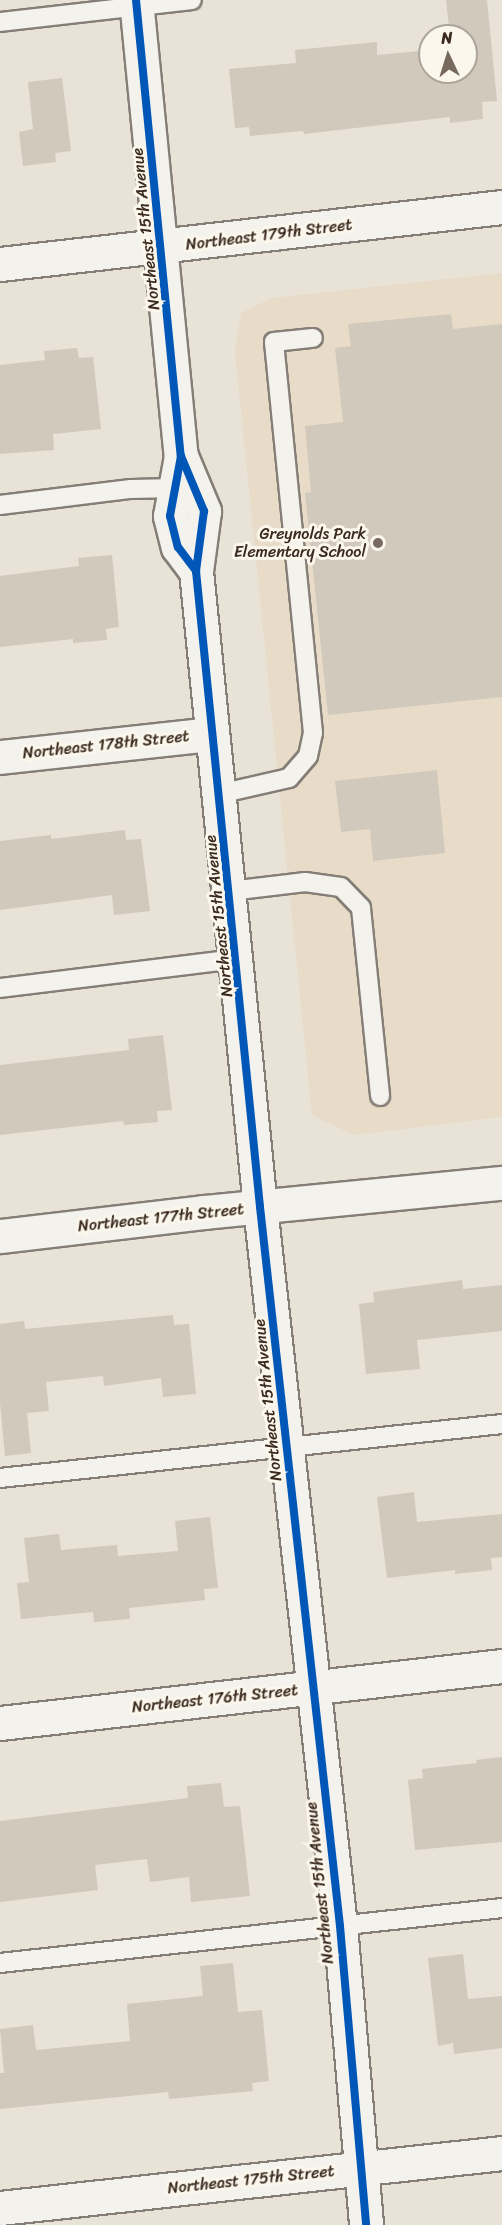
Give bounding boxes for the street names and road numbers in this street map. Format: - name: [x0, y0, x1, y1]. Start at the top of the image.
- street label: Northeast 15th Avenue: [128, 147, 164, 311]
- street label: Northeast 179th Street: [185, 215, 353, 255]
- street label: Northeast 178th Street: [22, 727, 190, 763]
- street label: Northeast 15th Avenue: [201, 834, 237, 998]
- street label: Northeast 177th Street: [77, 1200, 245, 1236]
- street label: Northeast 15th Avenue: [250, 1318, 286, 1482]
- street label: Northeast 176th Street: [131, 1681, 299, 1717]
- street label: Northeast 15th Avenue: [302, 1801, 338, 1965]
- street label: Northeast 175th Street: [167, 2162, 335, 2198]

